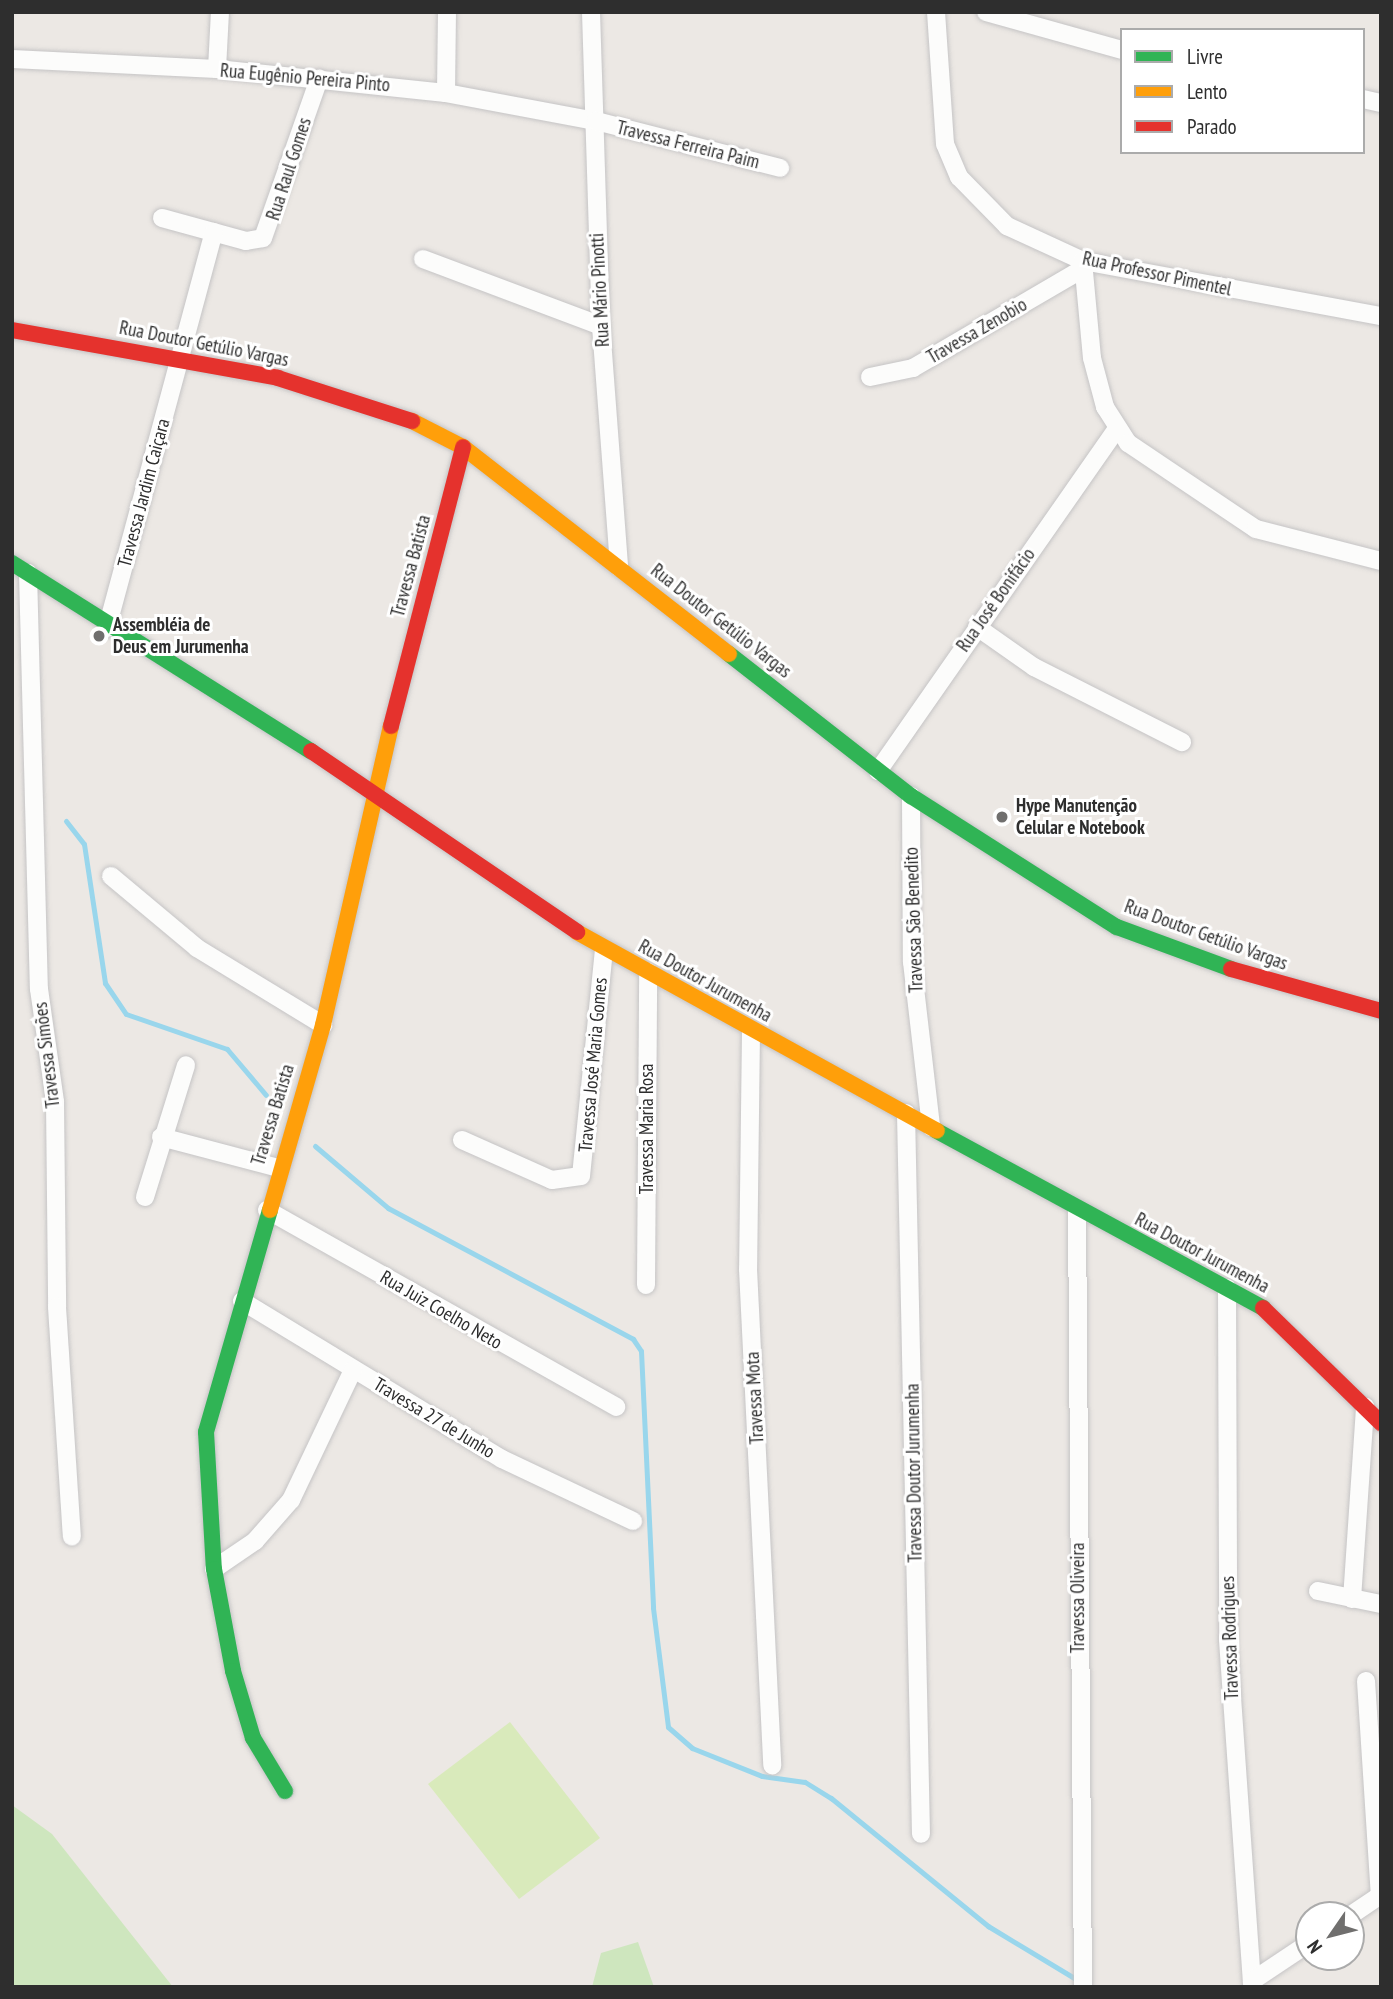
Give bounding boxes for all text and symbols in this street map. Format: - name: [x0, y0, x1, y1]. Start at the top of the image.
- legend: [1120, 28, 1365, 154]
- text: Livre: [1187, 43, 1223, 70]
- street label: Rua Eugênio Pereira Pinto: [219, 59, 391, 97]
- text: Lento: [1187, 78, 1227, 105]
- text: Parado: [1187, 113, 1237, 140]
- street label: Rua Raul Gomes: [262, 115, 316, 223]
- street label: Travessa Ferreira Paim: [614, 116, 762, 174]
- street label: Rua Mário Pinotti: [586, 232, 614, 348]
- street label: Rua Professor Pimentel: [1080, 247, 1234, 301]
- street label: Travessa Zenobio: [923, 293, 1031, 369]
- street label: Rua Doutor Getúlio Vargas: [117, 316, 291, 372]
- street label: Travessa Jardim Caiçara: [113, 416, 175, 570]
- street label: Travessa Batista: [386, 513, 436, 619]
- street label: Rua José Bonifácio: [952, 544, 1040, 656]
- street label: Rua Doutor Getúlio Vargas: [646, 559, 796, 683]
- place label: Assembléia de Deus em Jurumenha: [113, 614, 249, 658]
- marker: Assembléia de Deus em Jurumenha: [91, 628, 107, 644]
- place label: Hype Manutenção Celular e Notebook: [1016, 795, 1145, 839]
- marker: Hype Manutenção Celular e Notebook: [994, 809, 1010, 825]
- street label: Travessa São Benedito: [900, 847, 928, 993]
- street label: Rua Doutor Getúlio Vargas: [1121, 895, 1291, 975]
- street label: Rua Doutor Jurumenha: [634, 935, 776, 1027]
- street label: Travessa José Maria Gomes: [574, 977, 612, 1153]
- street label: Travessa Simões: [29, 1001, 65, 1109]
- street label: Travessa Batista: [247, 1062, 299, 1168]
- street label: Travessa Maria Rosa: [636, 1064, 658, 1194]
- street label: Rua Doutor Jurumenha: [1131, 1208, 1273, 1298]
- street label: Rua Juiz Coelho Neto: [376, 1266, 506, 1354]
- street label: Travessa Mota: [741, 1351, 769, 1445]
- street label: Travessa 27 de Junho: [369, 1373, 499, 1463]
- street label: Travessa Doutor Jurumenha: [901, 1383, 927, 1563]
- street label: Travessa Oliveira: [1067, 1543, 1089, 1653]
- street label: Travessa Rodrigues: [1216, 1576, 1244, 1700]
- north arrow: [1295, 1901, 1365, 1971]
- text: N: [1302, 1936, 1327, 1958]

